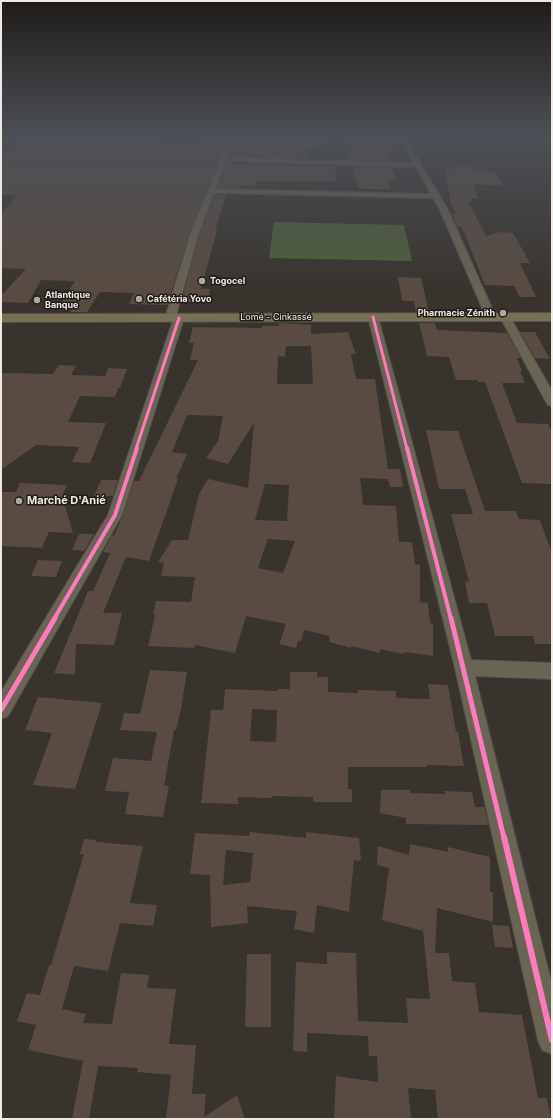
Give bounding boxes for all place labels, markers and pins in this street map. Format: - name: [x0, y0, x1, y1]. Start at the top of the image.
- marker: Togocel: [197, 276, 207, 286]
- place label: Togocel: [210, 276, 245, 286]
- place label: Atlantique Banque: [45, 290, 90, 311]
- marker: Cafétéria Yovo: [134, 294, 144, 304]
- place label: Cafétéria Yovo: [147, 294, 211, 304]
- marker: Atlantique Banque: [32, 295, 42, 305]
- place label: Pharmacie Zénith: [418, 308, 495, 318]
- marker: Pharmacie Zénith: [498, 308, 508, 318]
- place label: Marché D'Anié: [27, 494, 106, 508]
- marker: Marché D'Anié: [14, 496, 24, 506]

